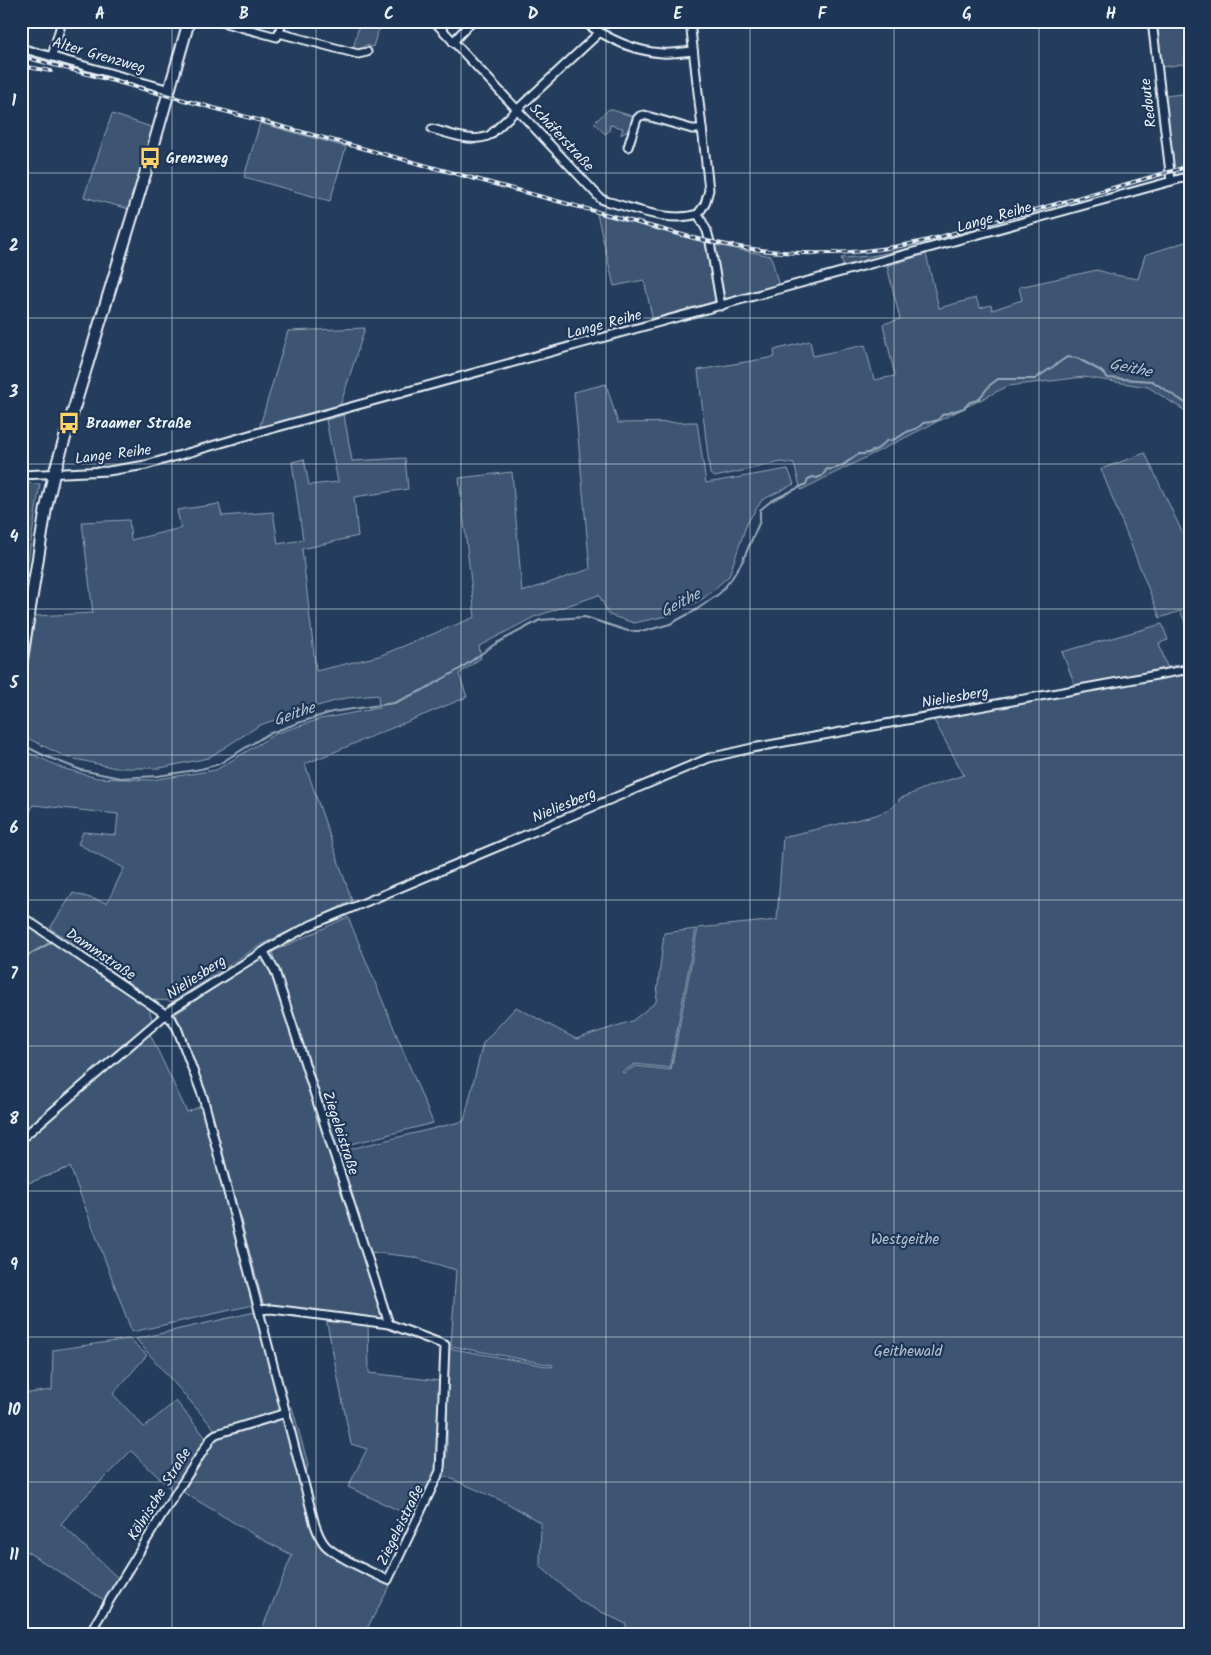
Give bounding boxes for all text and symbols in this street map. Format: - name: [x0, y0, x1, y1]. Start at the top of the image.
- text: A: [95, 2, 105, 27]
- text: B: [239, 2, 249, 27]
- text: C: [384, 2, 394, 27]
- text: D: [528, 2, 539, 27]
- text: E: [674, 2, 684, 27]
- text: F: [818, 2, 828, 27]
- text: G: [962, 2, 972, 27]
- text: H: [1106, 2, 1116, 27]
- street label: Alter Grenzweg: [49, 31, 148, 81]
- street label: Redoute: [1134, 77, 1164, 129]
- text: 1: [12, 89, 17, 114]
- street label: Schäferstraße: [523, 98, 600, 178]
- bus stop icon: Grenzweg: [137, 145, 163, 171]
- place label: Grenzweg: [166, 147, 228, 171]
- street label: Lange Reihe: [954, 196, 1035, 240]
- text: 2: [9, 234, 19, 259]
- street label: Lange Reihe: [564, 303, 645, 347]
- water label: Geithe: [1107, 352, 1156, 386]
- text: 3: [9, 380, 19, 405]
- bus stop icon: Braamer Straße: [56, 410, 82, 436]
- place label: Braamer Straße: [86, 412, 192, 436]
- street label: Lange Reihe: [73, 438, 153, 472]
- text: 4: [10, 525, 19, 550]
- water label: Geithe: [656, 581, 707, 624]
- text: 5: [9, 671, 20, 696]
- street label: Nieliesberg: [920, 680, 991, 716]
- water label: Geithe: [270, 695, 320, 733]
- street label: Nieliesberg: [529, 782, 600, 830]
- text: 6: [10, 816, 19, 841]
- street label: Dammstraße: [60, 922, 141, 987]
- street label: Nieliesberg: [162, 949, 231, 1006]
- text: 7: [10, 962, 18, 987]
- street label: Ziegeleistraße: [315, 1088, 365, 1179]
- text: 8: [9, 1107, 19, 1132]
- park label: Westgeithe: [871, 1228, 940, 1252]
- text: 9: [10, 1253, 18, 1278]
- park label: Geithewald: [874, 1340, 943, 1364]
- text: 10: [7, 1398, 21, 1423]
- street label: Kölnische Straße: [122, 1443, 198, 1546]
- street label: Ziegeleistraße: [371, 1481, 431, 1570]
- text: 11: [9, 1543, 19, 1568]

